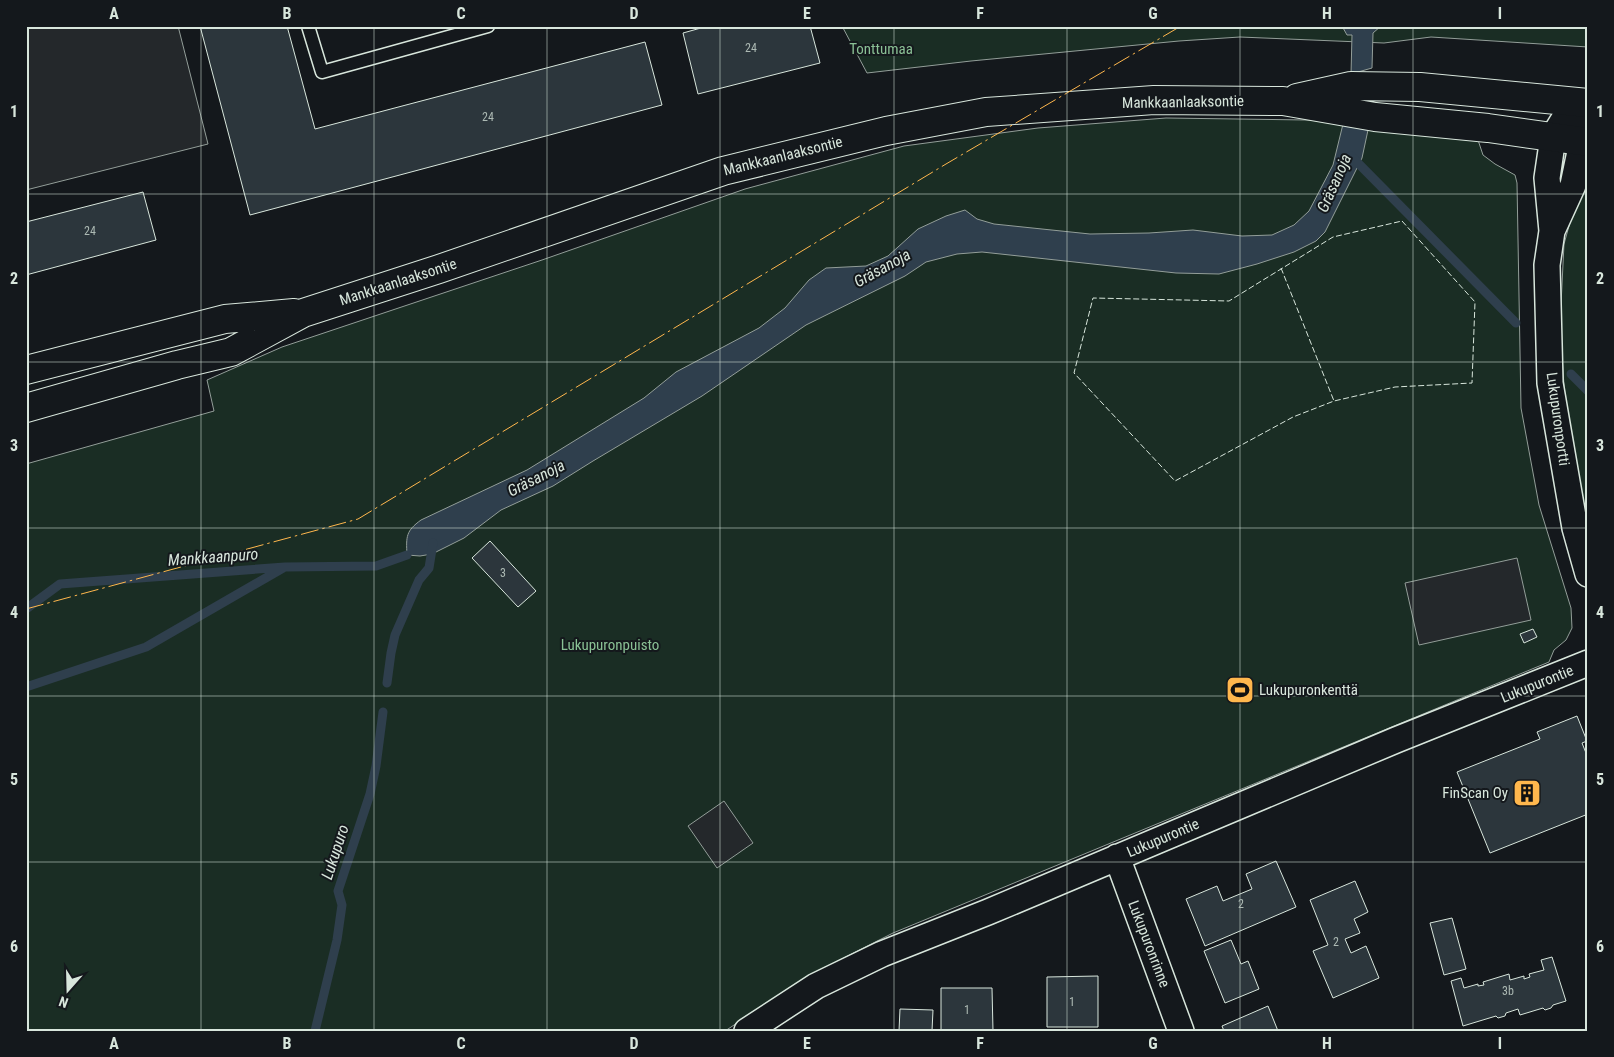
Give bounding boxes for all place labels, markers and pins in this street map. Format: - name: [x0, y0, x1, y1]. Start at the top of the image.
- sports icon: Lukupuronkenttä: [1225, 675, 1255, 705]
- place label: Lukupuronkenttä: [1259, 681, 1358, 699]
- building icon: FinScan Oy: [1512, 778, 1542, 808]
- place label: FinScan Oy: [1442, 784, 1508, 802]

